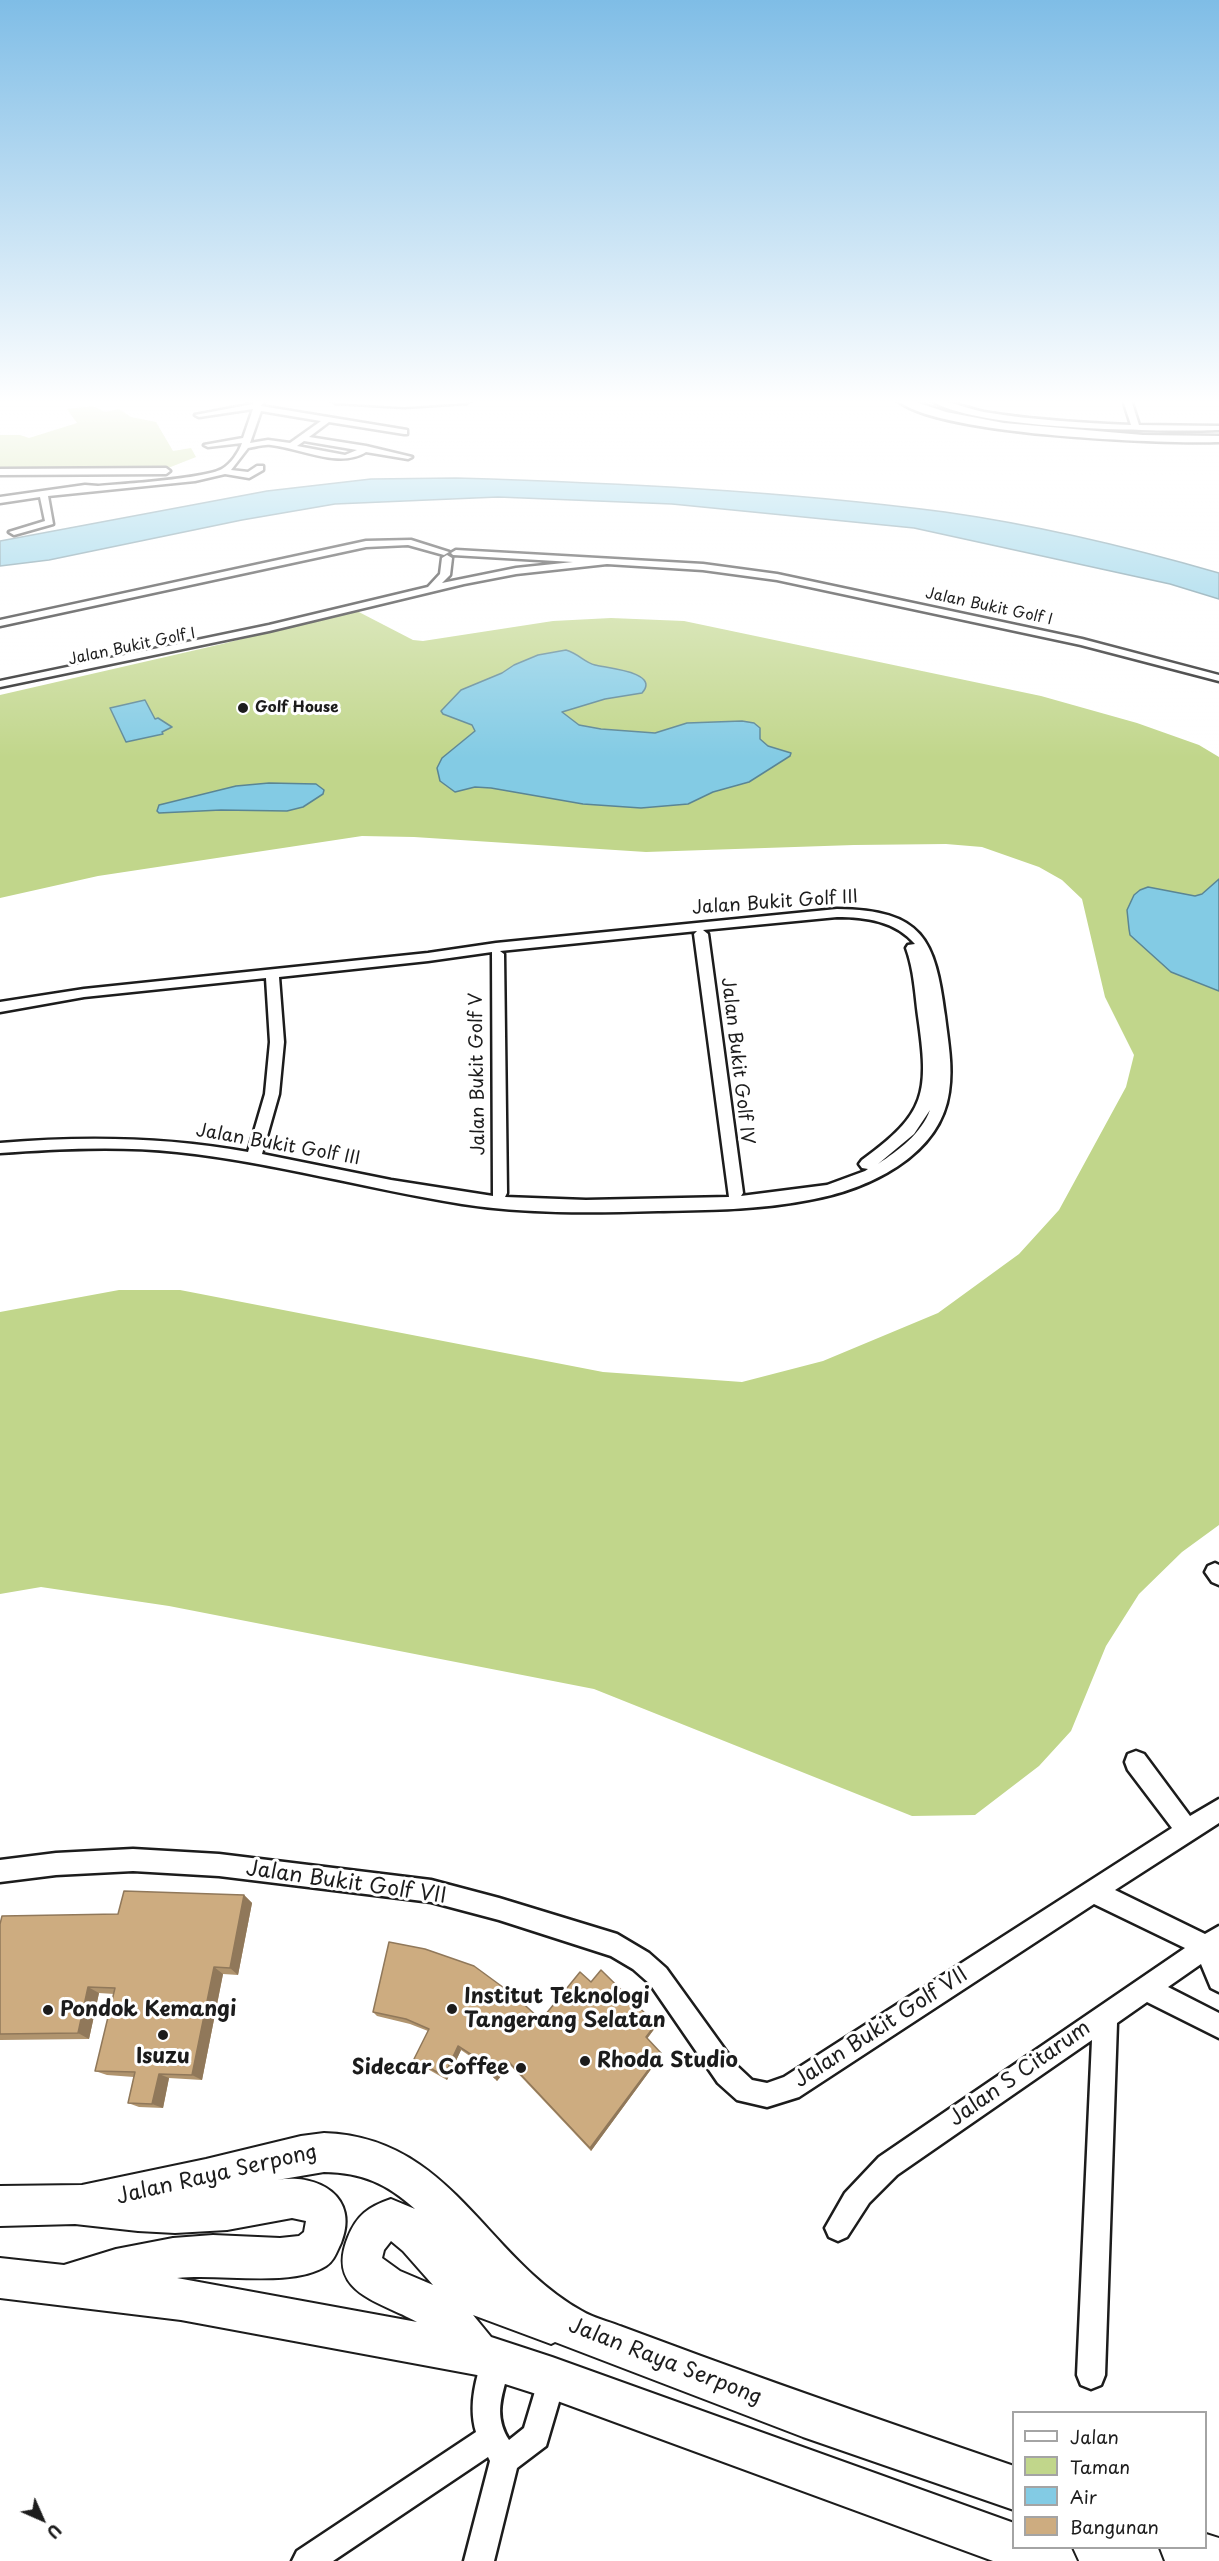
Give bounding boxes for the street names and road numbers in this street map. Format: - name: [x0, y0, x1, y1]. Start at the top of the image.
- street label: Jalan Bukit Golf I: [924, 585, 1054, 629]
- street label: Jalan Bukit Golf I: [67, 625, 197, 669]
- street label: Jalan Bukit Golf III: [691, 886, 859, 920]
- street label: Jalan Bukit Golf IV: [716, 976, 758, 1146]
- street label: Jalan Bukit Golf V: [466, 992, 490, 1156]
- street label: Jalan Bukit Golf III: [194, 1120, 362, 1170]
- street label: Jalan Bukit Golf VII: [244, 1856, 448, 1910]
- street label: Jalan Bukit Golf VII: [789, 1962, 973, 2094]
- street label: Jalan S Citarum: [944, 2016, 1096, 2132]
- street label: Jalan Raya Serpong: [114, 2140, 320, 2210]
- street label: Jalan Raya Serpong: [565, 2313, 765, 2411]

